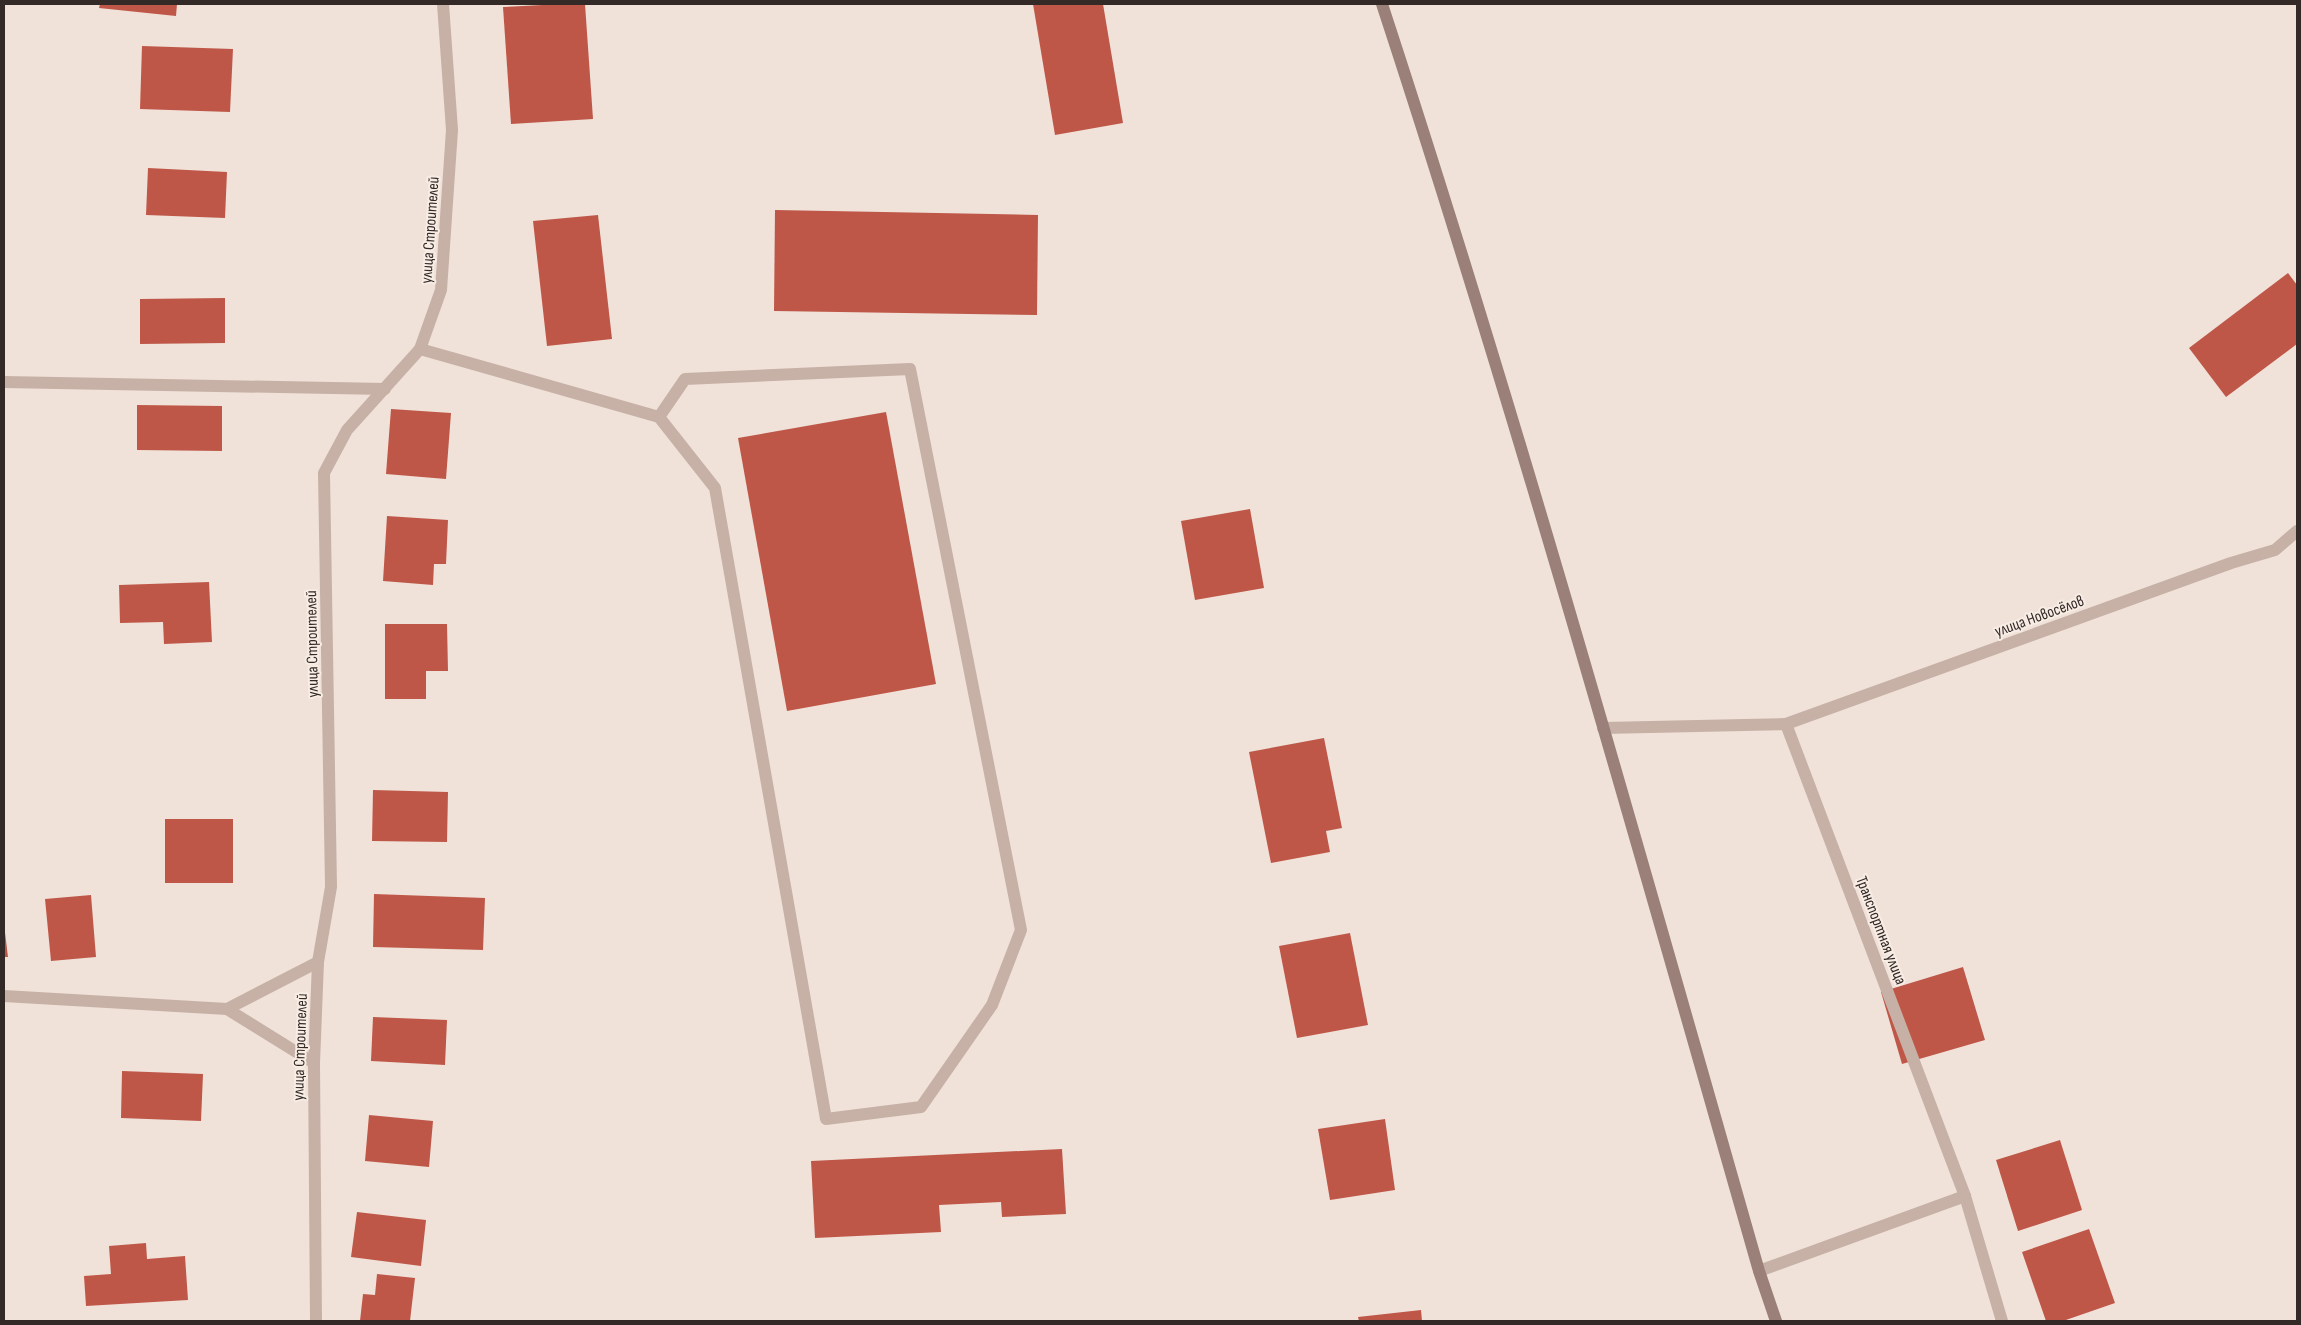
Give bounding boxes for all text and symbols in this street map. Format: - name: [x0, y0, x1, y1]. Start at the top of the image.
- street label: улица Строителей: [417, 176, 444, 284]
- street label: улица Строителей: [302, 590, 323, 698]
- street label: улица Новосёлов: [1992, 591, 2087, 641]
- street label: Транспортная улица: [1851, 874, 1910, 987]
- street label: улица Строителей: [289, 993, 312, 1101]

